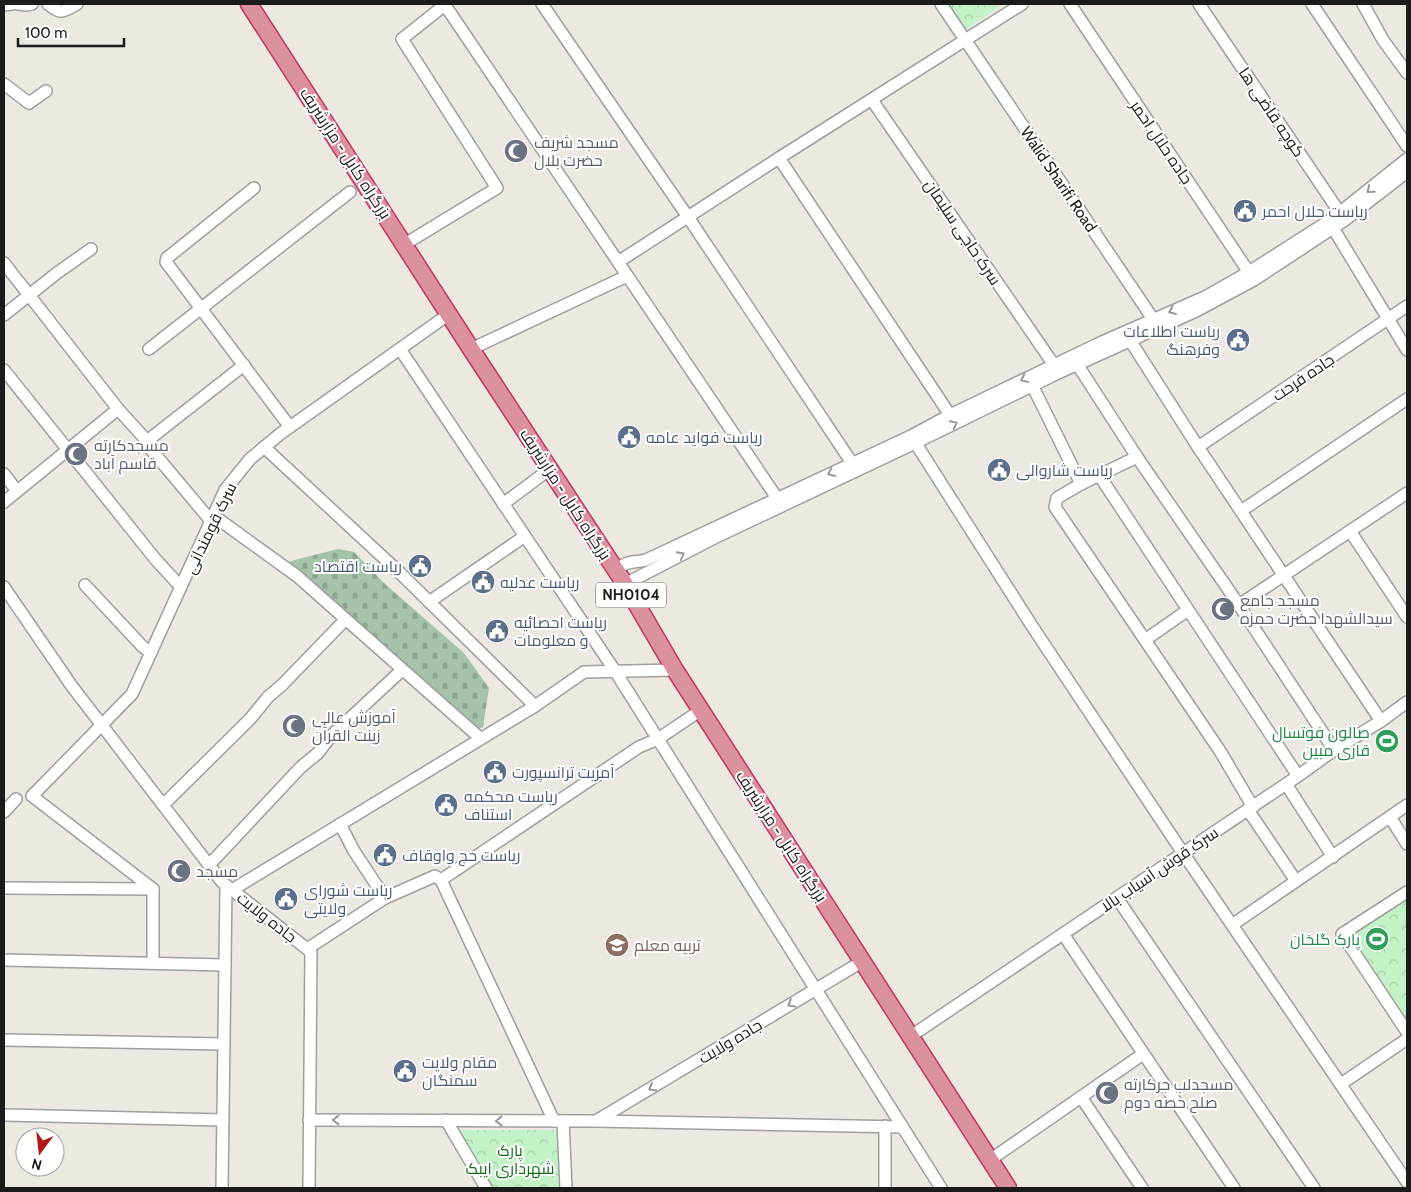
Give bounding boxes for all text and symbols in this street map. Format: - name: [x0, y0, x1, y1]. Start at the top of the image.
- scale bar: [18, 15, 124, 47]
- text: 100 m: [25, 24, 67, 42]
- street label: کوچه قاضی ها: [1233, 64, 1308, 162]
- street label: بزرگراه کابل - مزارشریف: [295, 84, 395, 223]
- street label: جاده حلال احمر: [1125, 96, 1197, 188]
- street label: Walid Sharifi Road: [1016, 123, 1101, 236]
- place label: مسجد شریف حضرت بلال: [534, 133, 619, 171]
- mosque icon: مسجد شریف حضرت بلال: [503, 138, 529, 164]
- street label: سرک حاجی سلیمان: [919, 176, 1005, 289]
- one-way arrow: [1366, 184, 1375, 193]
- public building icon: ریاست حلال احمر: [1232, 198, 1258, 224]
- place label: ریاست حلال احمر: [1261, 202, 1368, 222]
- one-way arrow: [1168, 304, 1177, 315]
- place label: ریاست اطلاعات وفرهنگ: [1123, 322, 1220, 359]
- public building icon: ریاست اطلاعات وفرهنگ: [1225, 327, 1251, 353]
- street label: جاده فرحت: [1269, 350, 1338, 405]
- one-way arrow: [1020, 373, 1029, 383]
- one-way arrow: [949, 420, 958, 430]
- public building icon: ریاست فواید عامه: [616, 424, 642, 450]
- street label: بزرگراه کابل - مزارشریف: [515, 425, 615, 564]
- place label: ریاست فواید عامه: [646, 428, 763, 447]
- place label: مسجدکارته قاسم آباد: [94, 436, 169, 475]
- mosque icon: مسجدکارته قاسم آباد: [63, 441, 89, 467]
- public building icon: ریاست شاروالی: [986, 457, 1012, 483]
- place label: ریاست شاروالی: [1016, 461, 1113, 481]
- one-way arrow: [827, 467, 836, 477]
- street label: سرک قومندانی: [180, 480, 242, 577]
- one-way arrow: [676, 551, 685, 561]
- public building icon: ریاست اقتصاد: [407, 553, 433, 579]
- place label: ریاست اقتصاد: [314, 557, 402, 576]
- public building icon: ریاست عدلیه: [470, 569, 496, 595]
- place label: ریاست عدلیه: [500, 573, 580, 592]
- road number: NH0104: [596, 582, 666, 608]
- place label: مسجد جامع سیدالشهدا حضرت حمزه: [1240, 591, 1393, 629]
- mosque icon: مسجد جامع سیدالشهدا حضرت حمزه: [1210, 596, 1236, 622]
- place label: ریاست احصائیه و معلومات: [514, 613, 607, 650]
- public building icon: ریاست احصائیه و معلومات: [484, 618, 510, 644]
- place label: آموزش عالی زینت القرآن: [312, 708, 396, 746]
- mosque icon: آموزش عالی زینت القرآن: [281, 713, 307, 739]
- place label: صالون فوتسال قاری مبین: [1272, 723, 1370, 761]
- sports icon: صالون فوتسال قاری مبین: [1374, 728, 1400, 754]
- public building icon: آمریت ترانسپورت: [482, 759, 508, 785]
- place label: آمریت ترانسپورت: [512, 763, 615, 783]
- street label: بزرگراه کابل - مزارشریف: [731, 767, 831, 906]
- place label: ریاست محکمه استناف: [464, 787, 558, 824]
- public building icon: ریاست محکمه استناف: [433, 792, 459, 818]
- street label: سرک قوش آسیاب بالا: [1097, 823, 1222, 917]
- public building icon: ریاست حج واوقاف: [372, 842, 398, 868]
- place label: ریاست حج واوقاف: [402, 846, 520, 867]
- mosque icon: مسجد: [166, 858, 192, 884]
- place label: مسجد: [196, 862, 238, 881]
- place label: ریاست شورای ولایتی: [304, 881, 392, 919]
- public building icon: ریاست شورای ولایتی: [273, 886, 299, 912]
- street label: جاده ولایت: [233, 888, 300, 947]
- sports icon: پارک گلخان: [1364, 926, 1390, 952]
- place label: پارک گلخان: [1290, 930, 1361, 951]
- school or university icon: تربیه معلم: [604, 932, 630, 958]
- place label: تربیه معلم: [634, 936, 702, 957]
- one-way arrow: [788, 998, 797, 1008]
- street label: جاده ولایت: [695, 1015, 765, 1068]
- place label: مقام ولایت سمنگان: [422, 1053, 497, 1091]
- public building icon: مقام ولایت سمنگان: [392, 1058, 418, 1084]
- place label: مسجدلب جرکارته صلح حصه دوم: [1124, 1075, 1233, 1114]
- mosque icon: مسجدلب جرکارته صلح حصه دوم: [1094, 1080, 1120, 1106]
- one-way arrow: [648, 1081, 657, 1091]
- one-way arrow: [332, 1115, 340, 1125]
- one-way arrow: [494, 1116, 502, 1126]
- north arrow: [15, 1127, 65, 1177]
- park label: پارک شهرداری ایبک: [465, 1141, 555, 1179]
- text: N: [30, 1155, 44, 1175]

